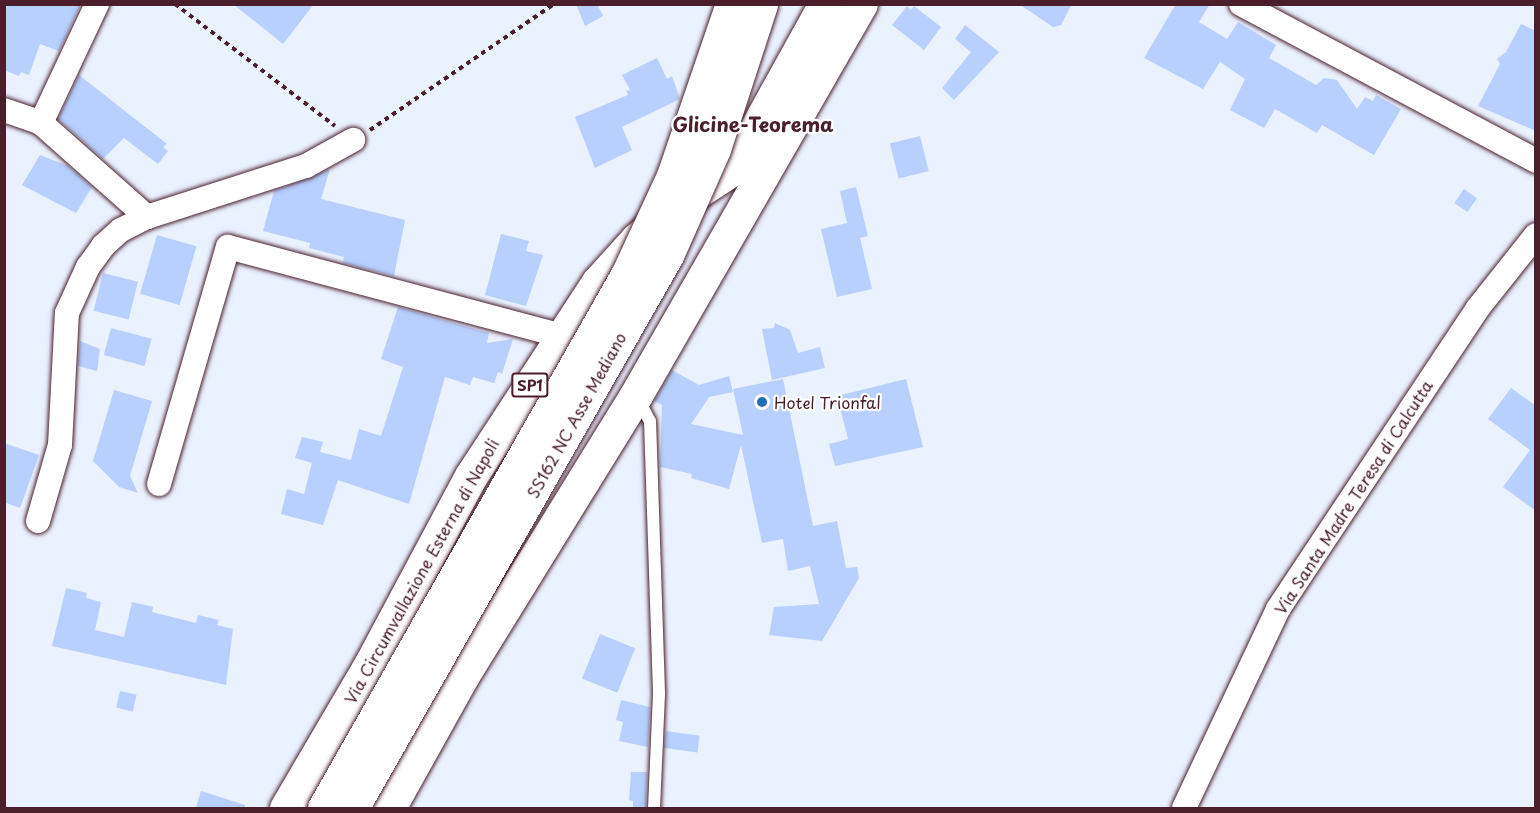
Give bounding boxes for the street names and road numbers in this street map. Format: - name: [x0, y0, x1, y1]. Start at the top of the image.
- street label: SS162 NC Asse Mediano: [522, 328, 630, 502]
- road number: SP1: [510, 373, 550, 397]
- street label: Via Santa Madre Teresa di Calcutta: [1270, 376, 1436, 618]
- street label: Via Circumvallazione Esterna di Napoli: [339, 434, 503, 708]

